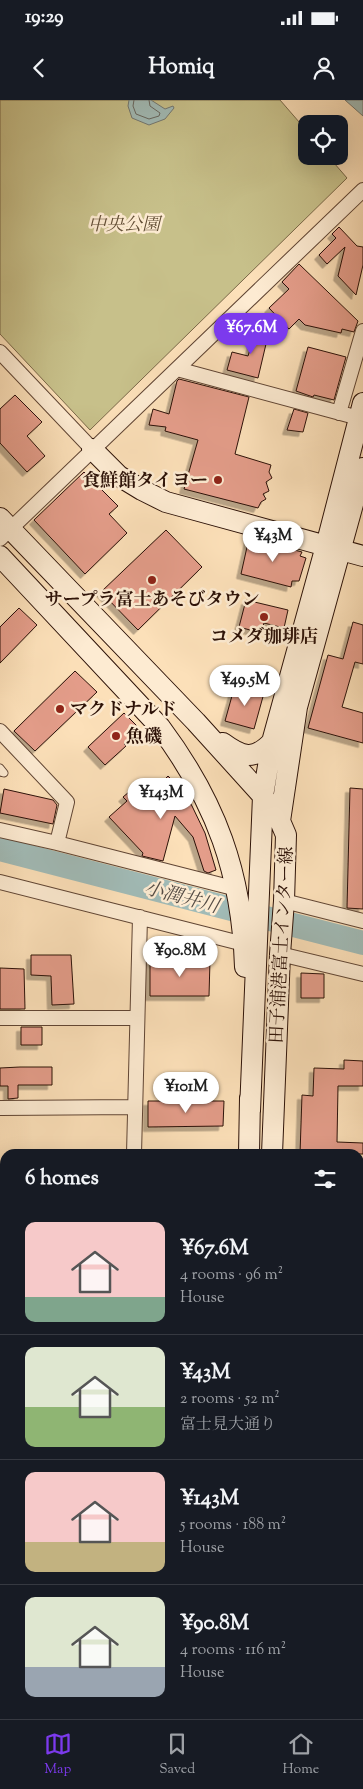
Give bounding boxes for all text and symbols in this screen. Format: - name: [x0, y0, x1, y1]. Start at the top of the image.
- text: 19:29: [25, 4, 64, 31]
- text: Homiq: [148, 52, 215, 84]
- icon: back: [25, 54, 53, 82]
- icon: person: [310, 54, 338, 82]
- map controls: [298, 115, 348, 165]
- button: locate: [298, 115, 348, 165]
- park label: 中央公園: [88, 213, 163, 239]
- pin: ¥67.6M: [210, 312, 292, 355]
- text: ¥67.6M: [225, 317, 277, 340]
- place label: 食鮮館タイヨー: [82, 469, 208, 495]
- marker: 食鮮館タイヨー: [212, 474, 224, 486]
- pin: ¥43M: [243, 520, 303, 563]
- text: ¥43M: [254, 525, 292, 548]
- marker: サープラ富士あそびタウン: [146, 574, 158, 586]
- place label: サープラ富士あそびタウン: [44, 588, 260, 614]
- marker: コメダ珈琲店: [258, 611, 270, 623]
- place label: コメダ珈琲店: [210, 625, 318, 651]
- pin: ¥49.5M: [204, 664, 286, 707]
- text: ¥49.5M: [220, 669, 270, 692]
- place label: マクドナルド: [70, 698, 177, 724]
- marker: マクドナルド: [54, 703, 66, 715]
- place label: 魚磯: [126, 725, 162, 751]
- marker: 魚磯: [110, 730, 122, 742]
- pin: ¥143M: [126, 778, 196, 820]
- text: ¥143M: [139, 782, 183, 805]
- street label: 田子浦港富士インター線: [265, 846, 301, 1044]
- water label: 小潤井川: [141, 876, 223, 922]
- pin: ¥90.8M: [139, 936, 221, 978]
- text: ¥90.8M: [154, 940, 206, 963]
- pin: ¥101M: [151, 1072, 221, 1114]
- text: ¥101M: [164, 1076, 208, 1099]
- text: 6 homes: [25, 1164, 99, 1194]
- icon: filters: [311, 1165, 339, 1193]
- text: ¥67.6M: [180, 1234, 249, 1264]
- icon: home: [65, 1242, 125, 1302]
- text: 4 rooms · 96 m²: [180, 1264, 283, 1287]
- text: House: [180, 1287, 224, 1310]
- text: ¥43M: [180, 1358, 231, 1388]
- icon: home: [65, 1367, 125, 1427]
- text: 2 rooms · 52 m²: [180, 1388, 280, 1411]
- text: 富士見大通り: [180, 1414, 276, 1437]
- text: ¥143M: [180, 1484, 239, 1514]
- icon: home: [65, 1492, 125, 1552]
- text: 5 rooms · 188 m²: [180, 1514, 286, 1537]
- text: House: [180, 1537, 224, 1560]
- text: ¥90.8M: [180, 1609, 249, 1639]
- icon: home: [65, 1617, 125, 1677]
- text: 4 rooms · 116 m²: [180, 1639, 286, 1662]
- text: House: [180, 1662, 224, 1685]
- tab: Map: [44, 1730, 72, 1780]
- tab: Saved: [159, 1730, 195, 1780]
- tab: Home: [283, 1730, 319, 1780]

